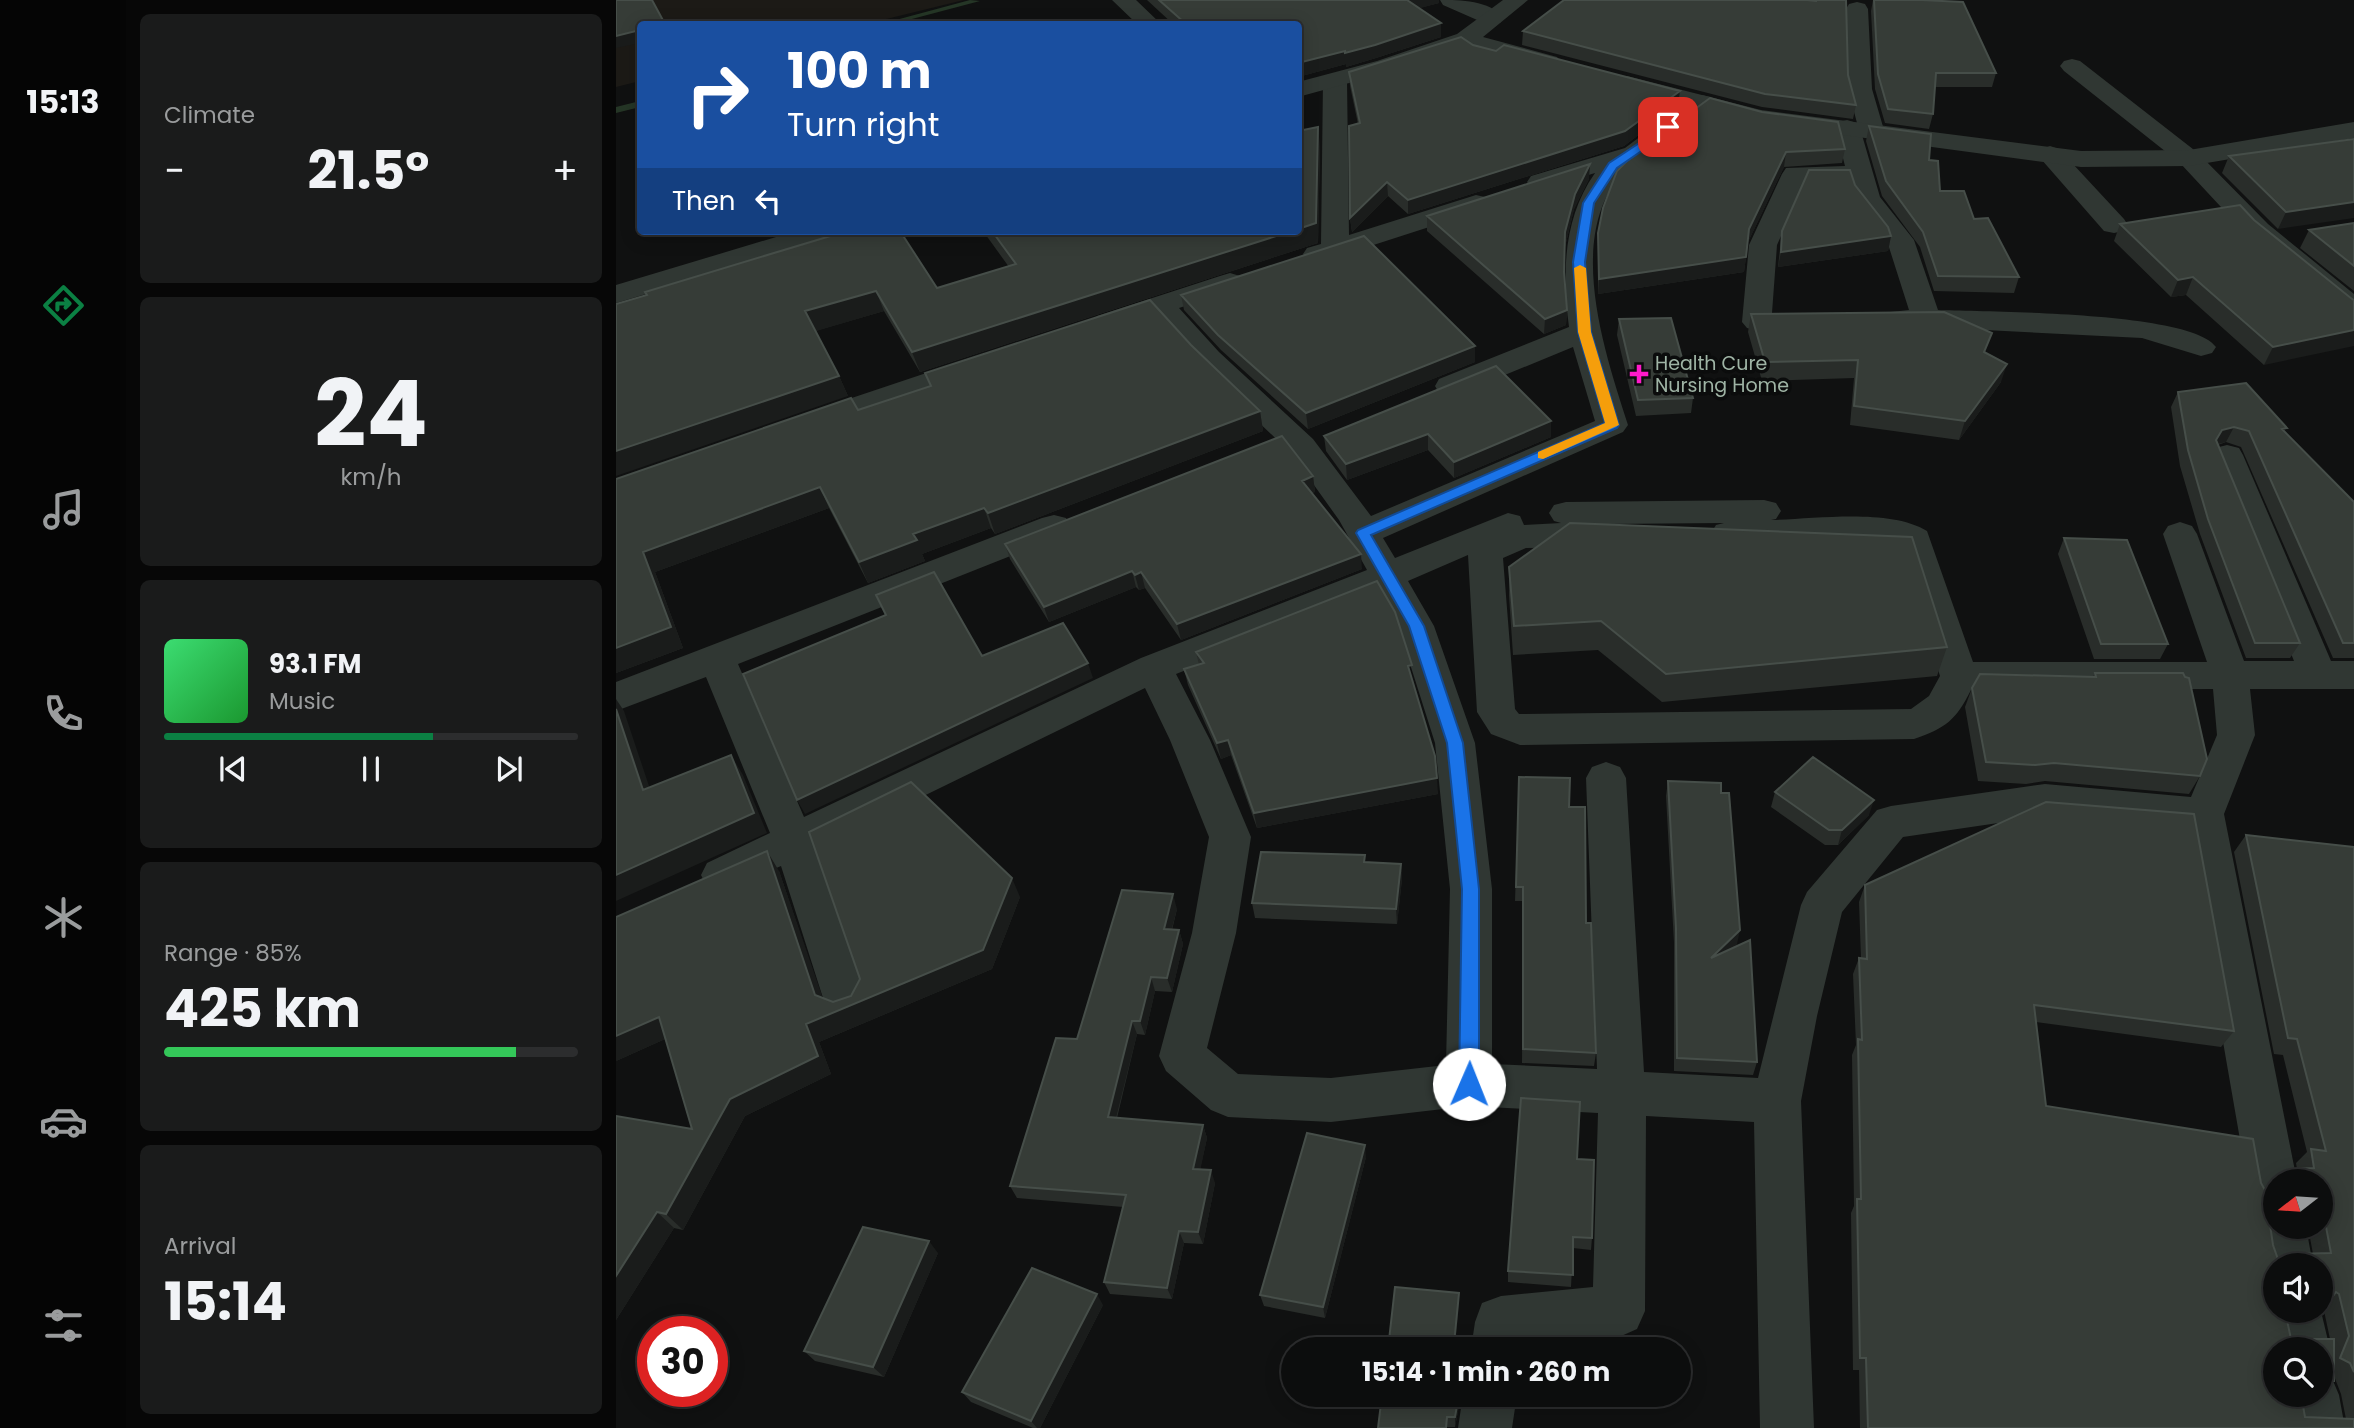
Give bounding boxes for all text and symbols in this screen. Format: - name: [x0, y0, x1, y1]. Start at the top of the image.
- text: 100 m: [787, 37, 932, 105]
- icon: right: [672, 49, 763, 140]
- text: 15:13: [26, 79, 100, 124]
- pin: [1638, 97, 1698, 157]
- text: Climate: [164, 99, 255, 131]
- text: Turn right: [787, 102, 939, 147]
- icon: arrive: [1649, 108, 1687, 146]
- text: 21.5°: [308, 134, 429, 207]
- text: −: [164, 144, 185, 197]
- text: +: [552, 144, 578, 197]
- icon: left: [749, 182, 787, 220]
- text: Then: [672, 183, 735, 219]
- icon: directions: [39, 281, 88, 330]
- text: 24: [314, 350, 428, 478]
- place label: Health Cure Nursing Home: [1655, 350, 1789, 399]
- marker: Health Cure Nursing Home: [1629, 364, 1649, 384]
- text: km/h: [340, 461, 402, 493]
- icon: music: [39, 485, 88, 534]
- text: 93.1 FM: [269, 646, 361, 682]
- text: Music: [269, 685, 335, 717]
- icon: phone: [39, 689, 88, 738]
- icon: previous: [214, 750, 252, 788]
- icon: pause: [352, 750, 390, 788]
- icon: next: [490, 750, 528, 788]
- icon: climate: [39, 893, 88, 942]
- text: Range · 85%: [164, 937, 302, 969]
- text: 425 km: [164, 972, 361, 1045]
- position arrow: [1432, 1047, 1506, 1121]
- icon: car: [39, 1097, 88, 1146]
- north arrow: [2263, 1169, 2333, 1239]
- map controls: [2263, 1169, 2333, 1407]
- text: Arrival: [164, 1230, 236, 1262]
- button: sound: [2263, 1253, 2333, 1323]
- text: 15:14: [164, 1265, 287, 1338]
- icon: filters: [39, 1301, 88, 1350]
- speed limit sign: 30: [637, 1316, 728, 1407]
- button: search: [2263, 1337, 2333, 1407]
- text: 15:14 · 1 min · 260 m: [1362, 1354, 1610, 1390]

